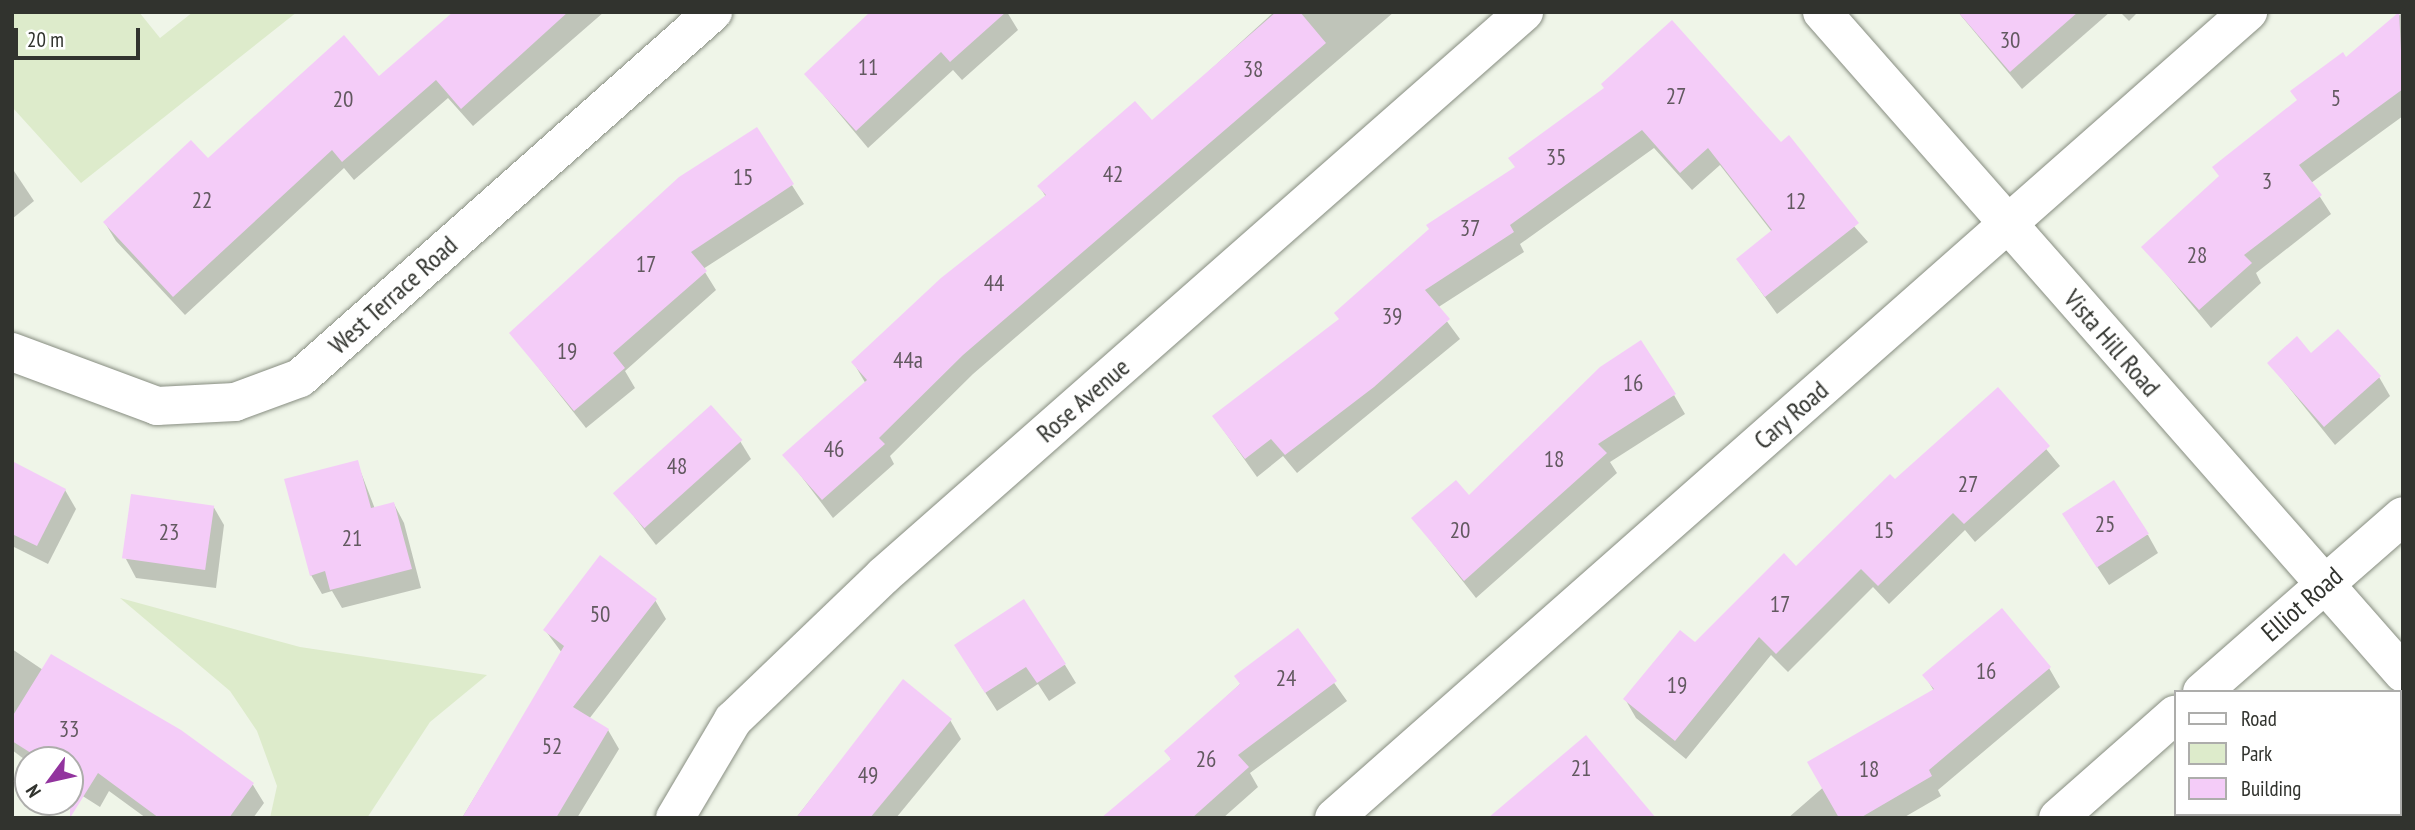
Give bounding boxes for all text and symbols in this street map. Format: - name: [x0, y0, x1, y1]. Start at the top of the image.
- scale bar: [18, 14, 144, 58]
- text: 20 m: [27, 26, 64, 53]
- house number: 30: [2000, 26, 2020, 54]
- house number: 11: [858, 53, 878, 81]
- house number: 38: [1243, 55, 1263, 83]
- house number: 27: [1666, 82, 1686, 110]
- house number: 5: [2331, 84, 2341, 112]
- house number: 20: [333, 85, 353, 113]
- house number: 35: [1546, 143, 1566, 171]
- house number: 42: [1103, 160, 1123, 188]
- house number: 15: [733, 163, 753, 191]
- house number: 3: [2262, 167, 2272, 195]
- house number: 22: [192, 186, 212, 214]
- house number: 12: [1786, 187, 1806, 215]
- house number: 37: [1460, 214, 1480, 242]
- street label: West Terrace Road: [322, 229, 464, 361]
- house number: 28: [2187, 241, 2207, 269]
- house number: 17: [636, 250, 656, 278]
- house number: 44: [984, 269, 1004, 297]
- street label: Vista Hill Road: [2057, 283, 2167, 403]
- house number: 39: [1382, 302, 1402, 330]
- house number: 19: [557, 337, 577, 365]
- house number: 44a: [893, 346, 923, 374]
- street label: Rose Avenue: [1030, 351, 1136, 449]
- house number: 16: [1623, 369, 1643, 397]
- street label: Cary Road: [1747, 374, 1835, 456]
- house number: 46: [824, 435, 844, 463]
- house number: 18: [1544, 445, 1564, 473]
- house number: 48: [667, 452, 687, 480]
- house number: 27: [1958, 470, 1978, 498]
- house number: 25: [2095, 510, 2115, 538]
- house number: 20: [1450, 516, 1470, 544]
- house number: 15: [1874, 516, 1894, 544]
- house number: 23: [159, 518, 179, 546]
- house number: 21: [342, 524, 362, 552]
- street label: Elliot Road: [2255, 560, 2349, 648]
- house number: 17: [1770, 590, 1790, 618]
- house number: 50: [590, 600, 610, 628]
- house number: 16: [1976, 657, 1996, 685]
- house number: 24: [1276, 664, 1296, 692]
- house number: 19: [1667, 671, 1687, 699]
- legend: [2174, 690, 2401, 816]
- text: Road: [2241, 705, 2277, 732]
- house number: 33: [59, 715, 79, 743]
- house number: 52: [542, 732, 562, 760]
- text: Park: [2241, 740, 2272, 767]
- house number: 26: [1196, 745, 1216, 773]
- north arrow: [14, 746, 84, 816]
- house number: 21: [1571, 754, 1591, 782]
- house number: 18: [1859, 755, 1879, 783]
- house number: 49: [858, 761, 878, 789]
- text: Building: [2241, 775, 2301, 802]
- text: N: [20, 781, 46, 802]

